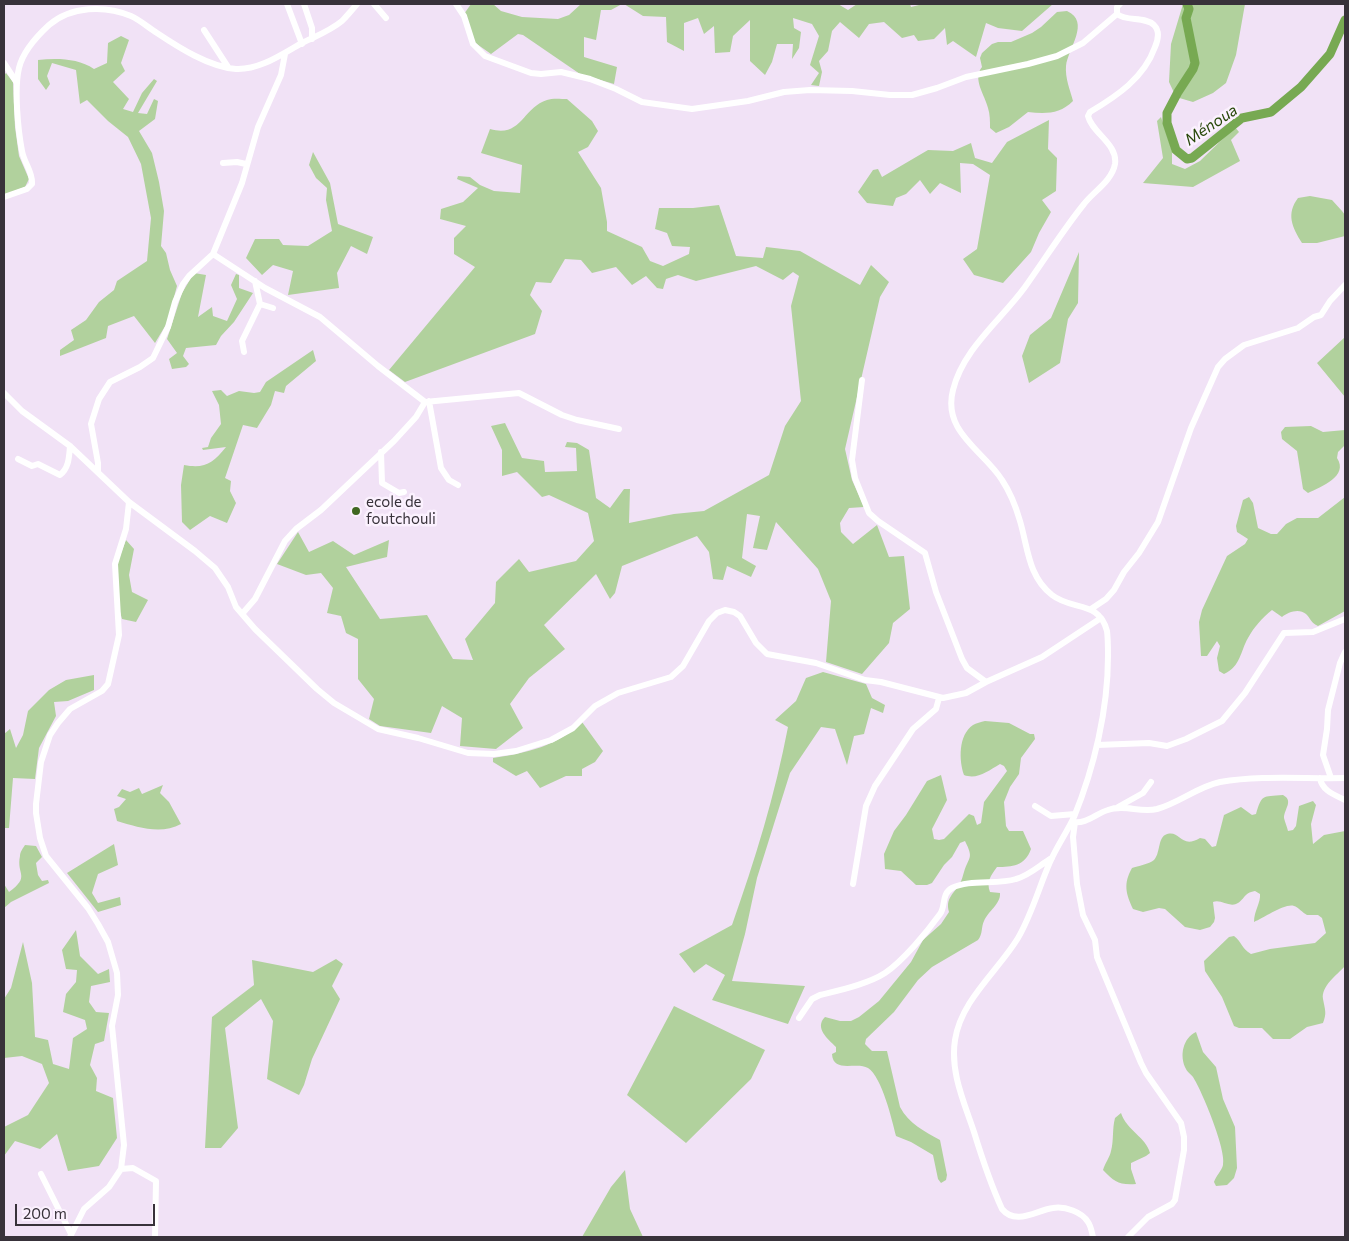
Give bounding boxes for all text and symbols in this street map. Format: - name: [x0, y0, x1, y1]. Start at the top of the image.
- water label: Ménoua: [1181, 100, 1241, 150]
- place label: ecole de foutchouli: [366, 493, 436, 528]
- marker: ecole de foutchouli: [350, 505, 362, 517]
- scale bar: [18, 1194, 158, 1226]
- text: 200 m: [23, 1204, 67, 1222]

